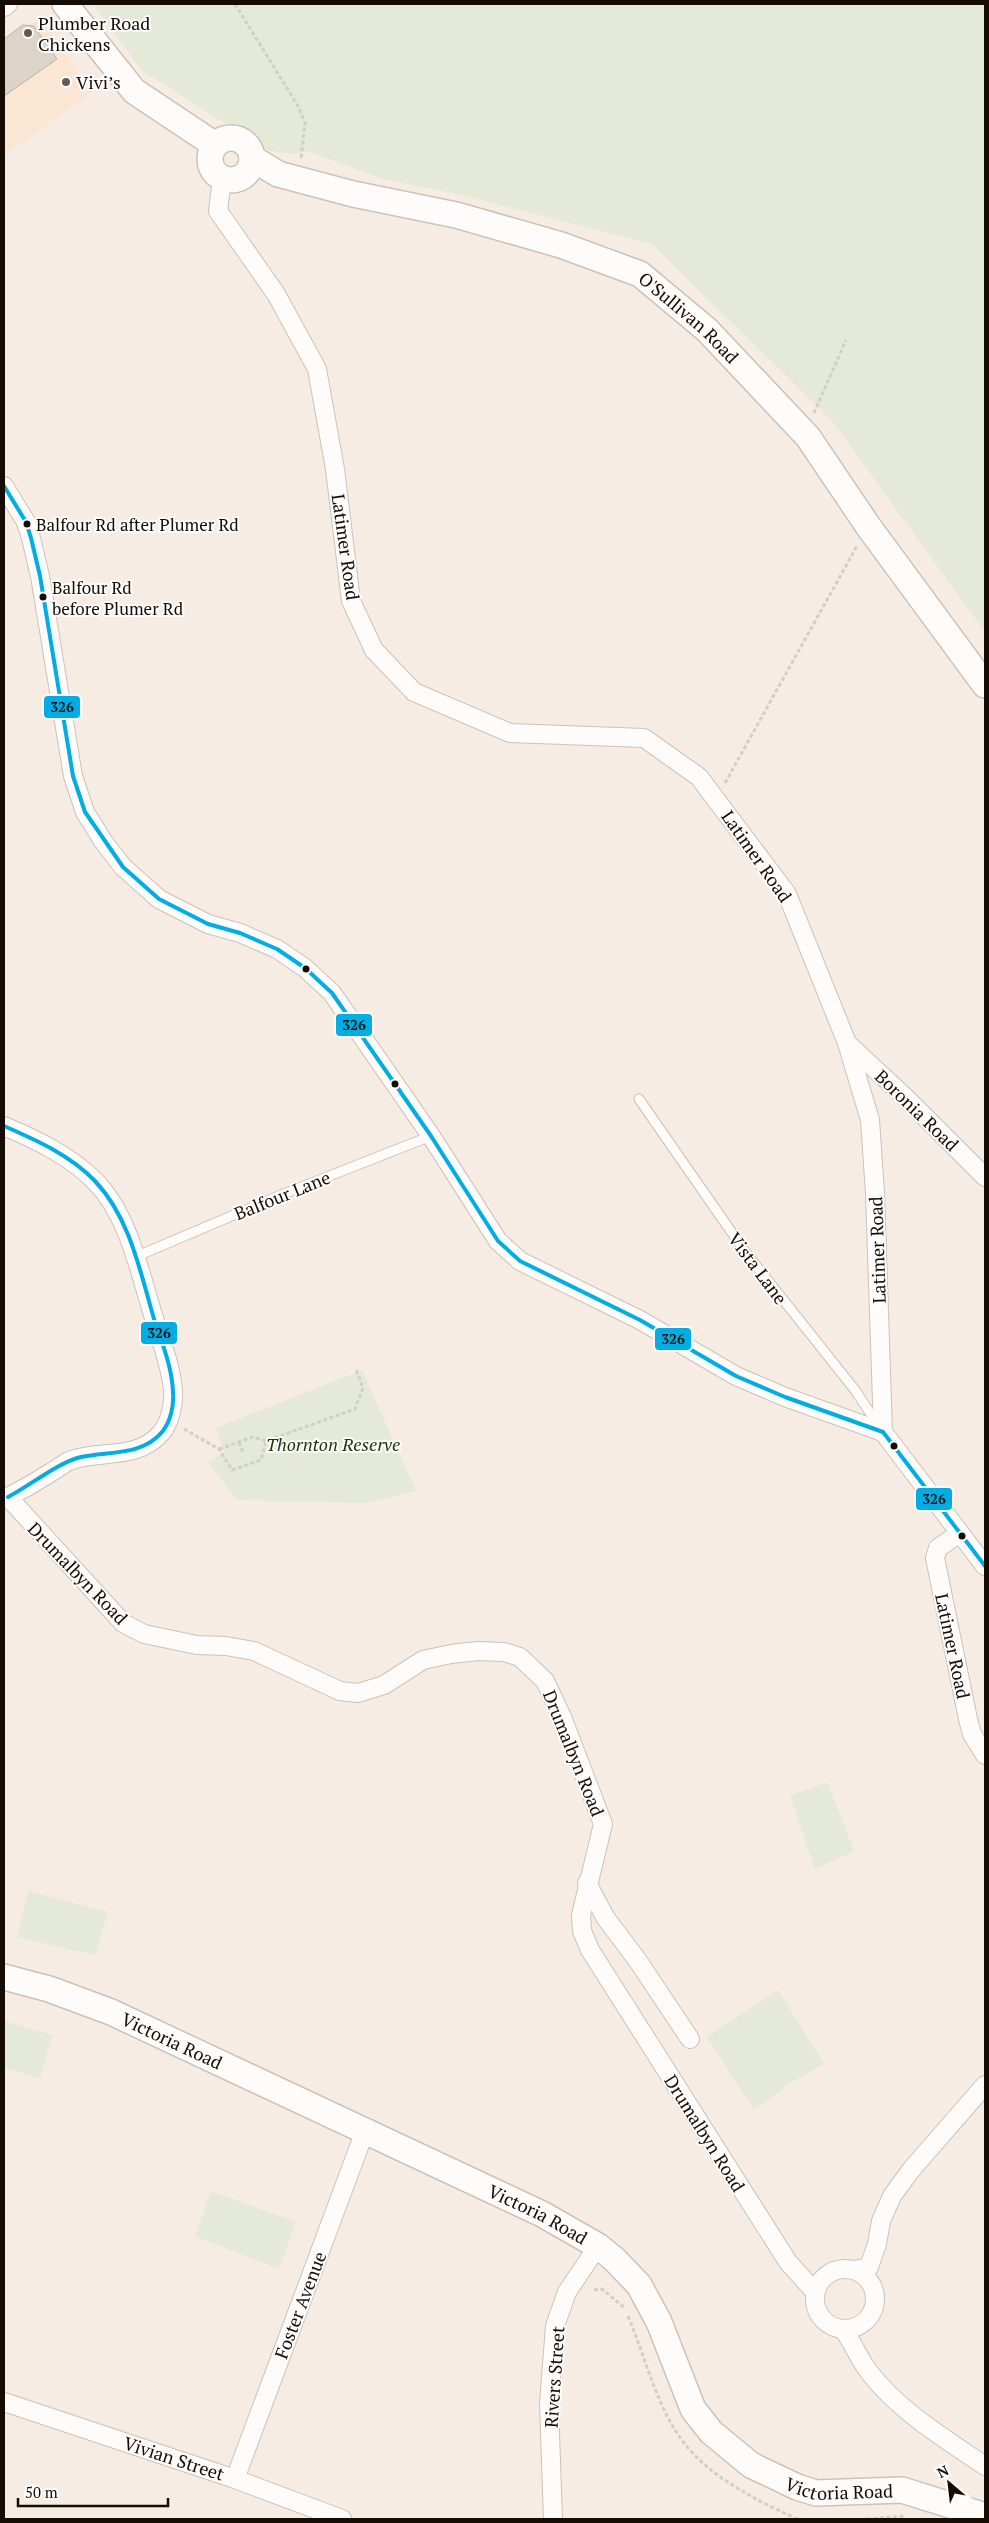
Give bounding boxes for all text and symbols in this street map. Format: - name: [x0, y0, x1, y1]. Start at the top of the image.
- place label: Plumber Road Chickens: [38, 11, 150, 56]
- marker: Plumber Road Chickens: [22, 27, 34, 39]
- place label: Vivi’s: [76, 70, 121, 94]
- marker: Vivi’s: [60, 76, 72, 88]
- street label: O'Sullivan Road: [634, 266, 744, 368]
- street label: Latimer Road: [327, 492, 365, 602]
- place label: Balfour Rd after Plumer Rd: [36, 513, 239, 536]
- marker: Balfour Rd after Plumer Rd: [22, 519, 32, 529]
- place label: Balfour Rd before Plumer Rd: [52, 576, 184, 620]
- marker: Balfour Rd before Plumer Rd: [38, 592, 48, 602]
- line badge: 326: [43, 695, 81, 719]
- text: 326: [50, 697, 74, 716]
- street label: Latimer Road: [716, 805, 798, 907]
- unlabelled marker: [301, 964, 311, 974]
- line badge: 326: [335, 1013, 373, 1037]
- text: 326: [342, 1015, 366, 1034]
- street label: Boronia Road: [870, 1064, 964, 1156]
- unlabelled marker: [390, 1079, 400, 1089]
- street label: Balfour Lane: [230, 1165, 334, 1225]
- street label: Latimer Road: [863, 1196, 891, 1304]
- street label: Vista Lane: [723, 1227, 793, 1309]
- line badge: 326: [140, 1321, 178, 1345]
- text: 326: [147, 1323, 171, 1342]
- line badge: 326: [654, 1327, 692, 1351]
- text: 326: [661, 1329, 685, 1348]
- park label: Thornton Reserve: [266, 1432, 400, 1456]
- unlabelled marker: [889, 1441, 899, 1451]
- line badge: 326: [915, 1487, 953, 1511]
- text: 326: [922, 1489, 946, 1508]
- street label: Drumalbyn Road: [23, 1517, 133, 1629]
- unlabelled marker: [957, 1531, 967, 1541]
- street label: Latimer Road: [930, 1591, 976, 1701]
- street label: Drumalbyn Road: [538, 1686, 610, 1820]
- street label: Victoria Road: [118, 2007, 226, 2075]
- street label: Drumalbyn Road: [659, 2070, 751, 2196]
- street label: Victoria Road: [484, 2178, 592, 2250]
- street label: Foster Avenue: [269, 2248, 331, 2362]
- street label: Rivers Street: [538, 2325, 570, 2429]
- street label: Vivian Street: [121, 2430, 228, 2486]
- north arrow: [924, 2458, 974, 2508]
- text: N: [934, 2460, 952, 2482]
- street label: Victoria Road: [781, 2471, 893, 2505]
- scale bar: [18, 2476, 168, 2508]
- text: 50 m: [25, 2482, 58, 2502]

